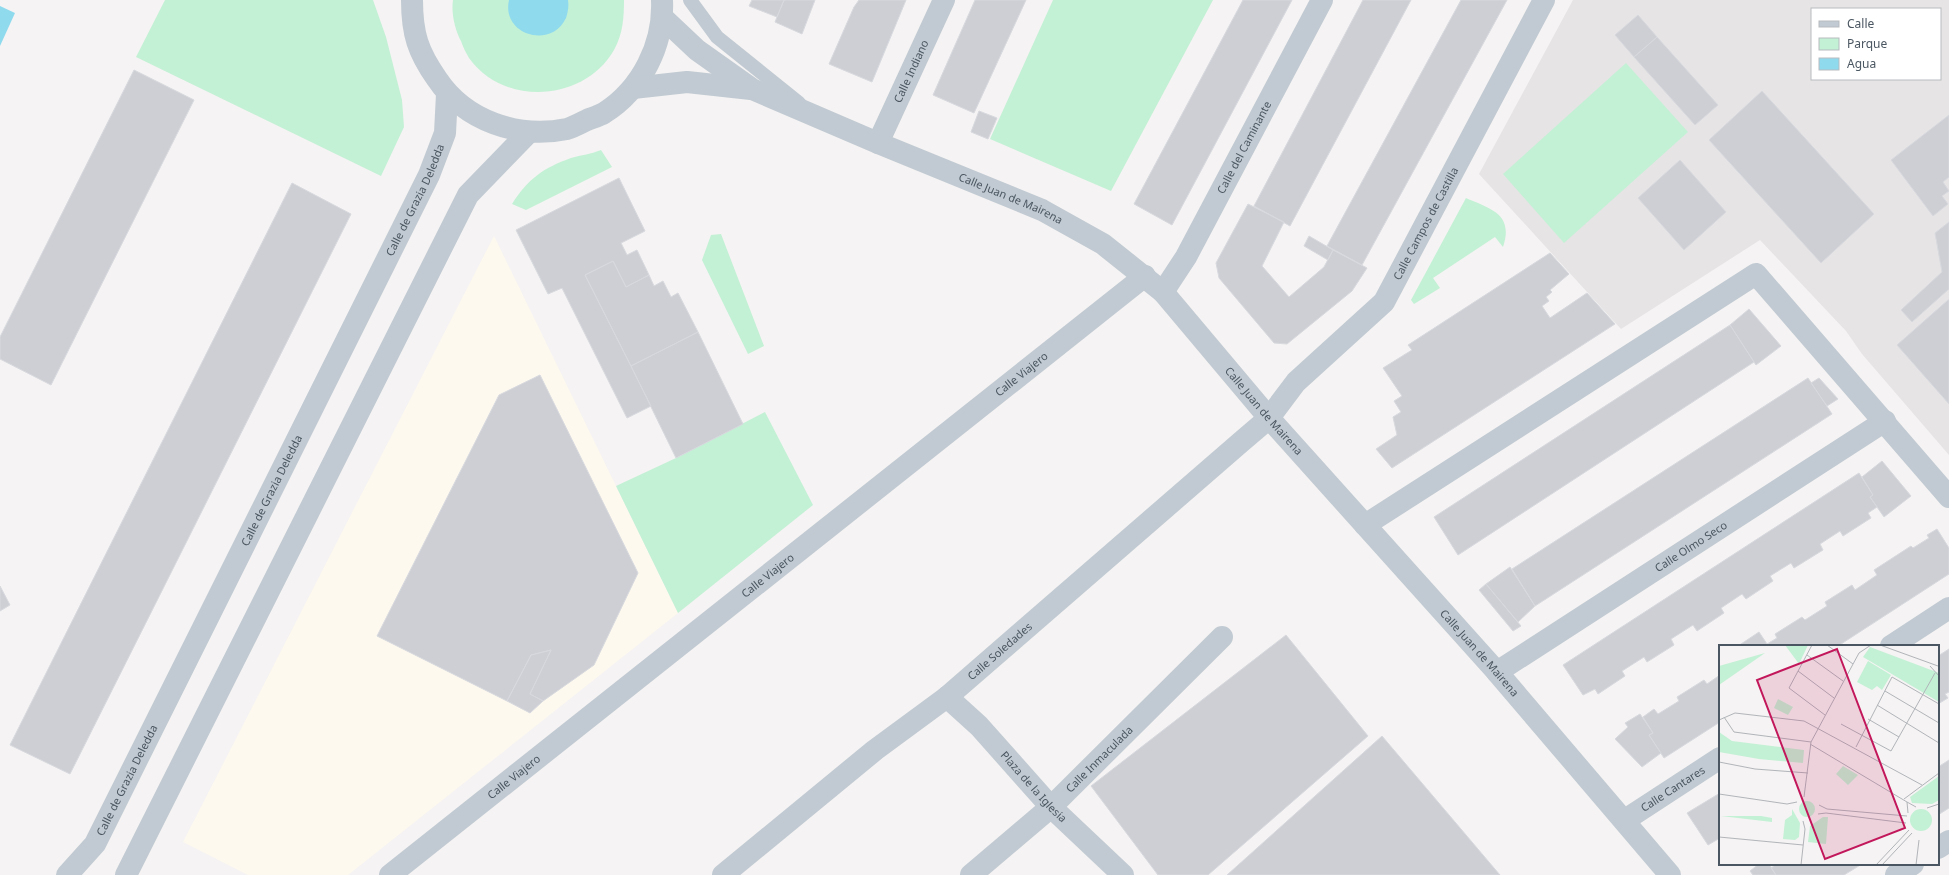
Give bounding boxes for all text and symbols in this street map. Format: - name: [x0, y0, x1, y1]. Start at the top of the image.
- legend: [1811, 8, 1941, 80]
- text: Calle: [1847, 15, 1875, 32]
- text: Parque: [1847, 35, 1888, 52]
- street label: Calle Indiano: [890, 37, 932, 105]
- text: Agua: [1847, 55, 1876, 72]
- street label: Calle del Caminante: [1213, 98, 1274, 196]
- street label: Calle de Grazia Deledda: [382, 142, 447, 258]
- street label: Calle Campos de Castilla: [1389, 164, 1461, 282]
- street label: Calle Juan de Mairena: [957, 169, 1066, 227]
- street label: Calle Viajero: [992, 348, 1051, 399]
- street label: Calle Juan de Mairena: [1222, 363, 1307, 458]
- street label: Calle de Grazia Deledda: [237, 432, 305, 548]
- street label: Calle Olmo Seco: [1652, 517, 1730, 575]
- street label: Calle Viajero: [738, 549, 797, 601]
- street label: Calle Juan de Mairena: [1437, 606, 1523, 699]
- street label: Calle Soledades: [964, 619, 1035, 683]
- inset map: [1719, 645, 1939, 865]
- street label: Calle de Grazia Deledda: [92, 722, 160, 838]
- street label: Calle Inmaculada: [1062, 722, 1136, 795]
- street label: Plaza de la Iglesia: [998, 748, 1070, 825]
- street label: Calle Viajero: [484, 751, 543, 802]
- street label: Calle Cantares: [1637, 762, 1707, 815]

